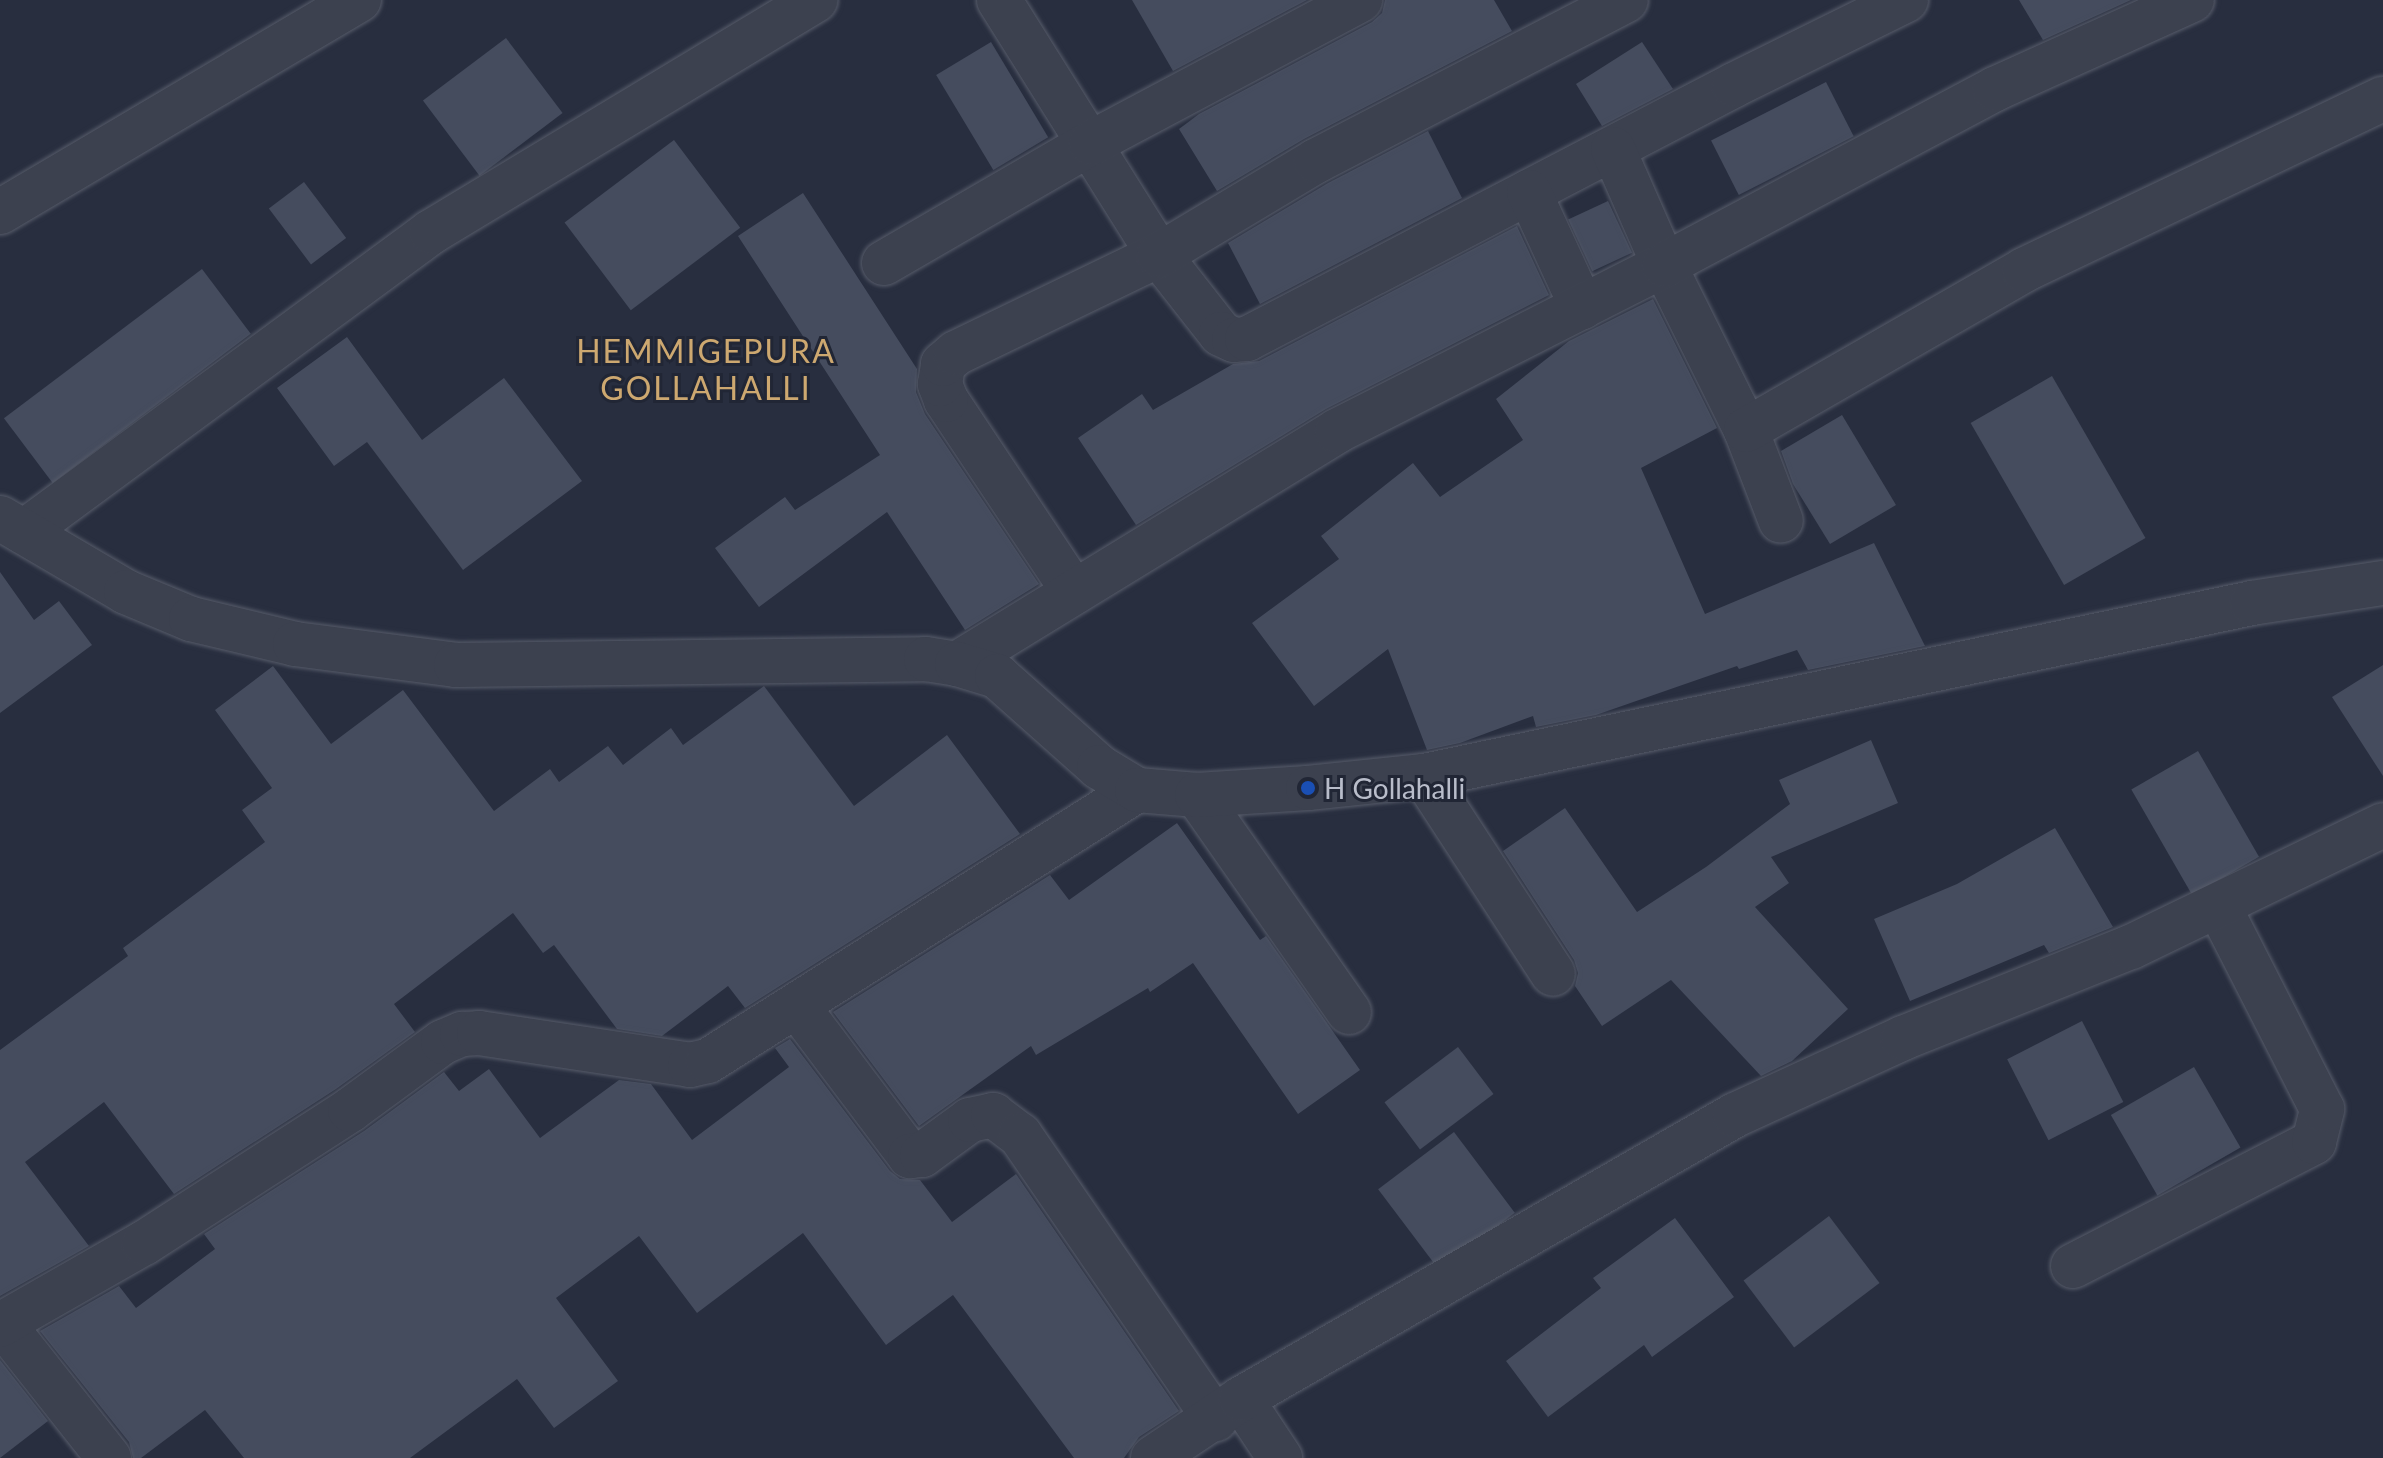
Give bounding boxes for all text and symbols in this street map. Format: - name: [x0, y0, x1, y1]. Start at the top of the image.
- district label: HEMMIGEPURA GOLLAHALLI: [576, 333, 836, 408]
- place label: H Gollahalli: [1324, 771, 1465, 805]
- marker: H Gollahalli: [1299, 779, 1317, 797]

